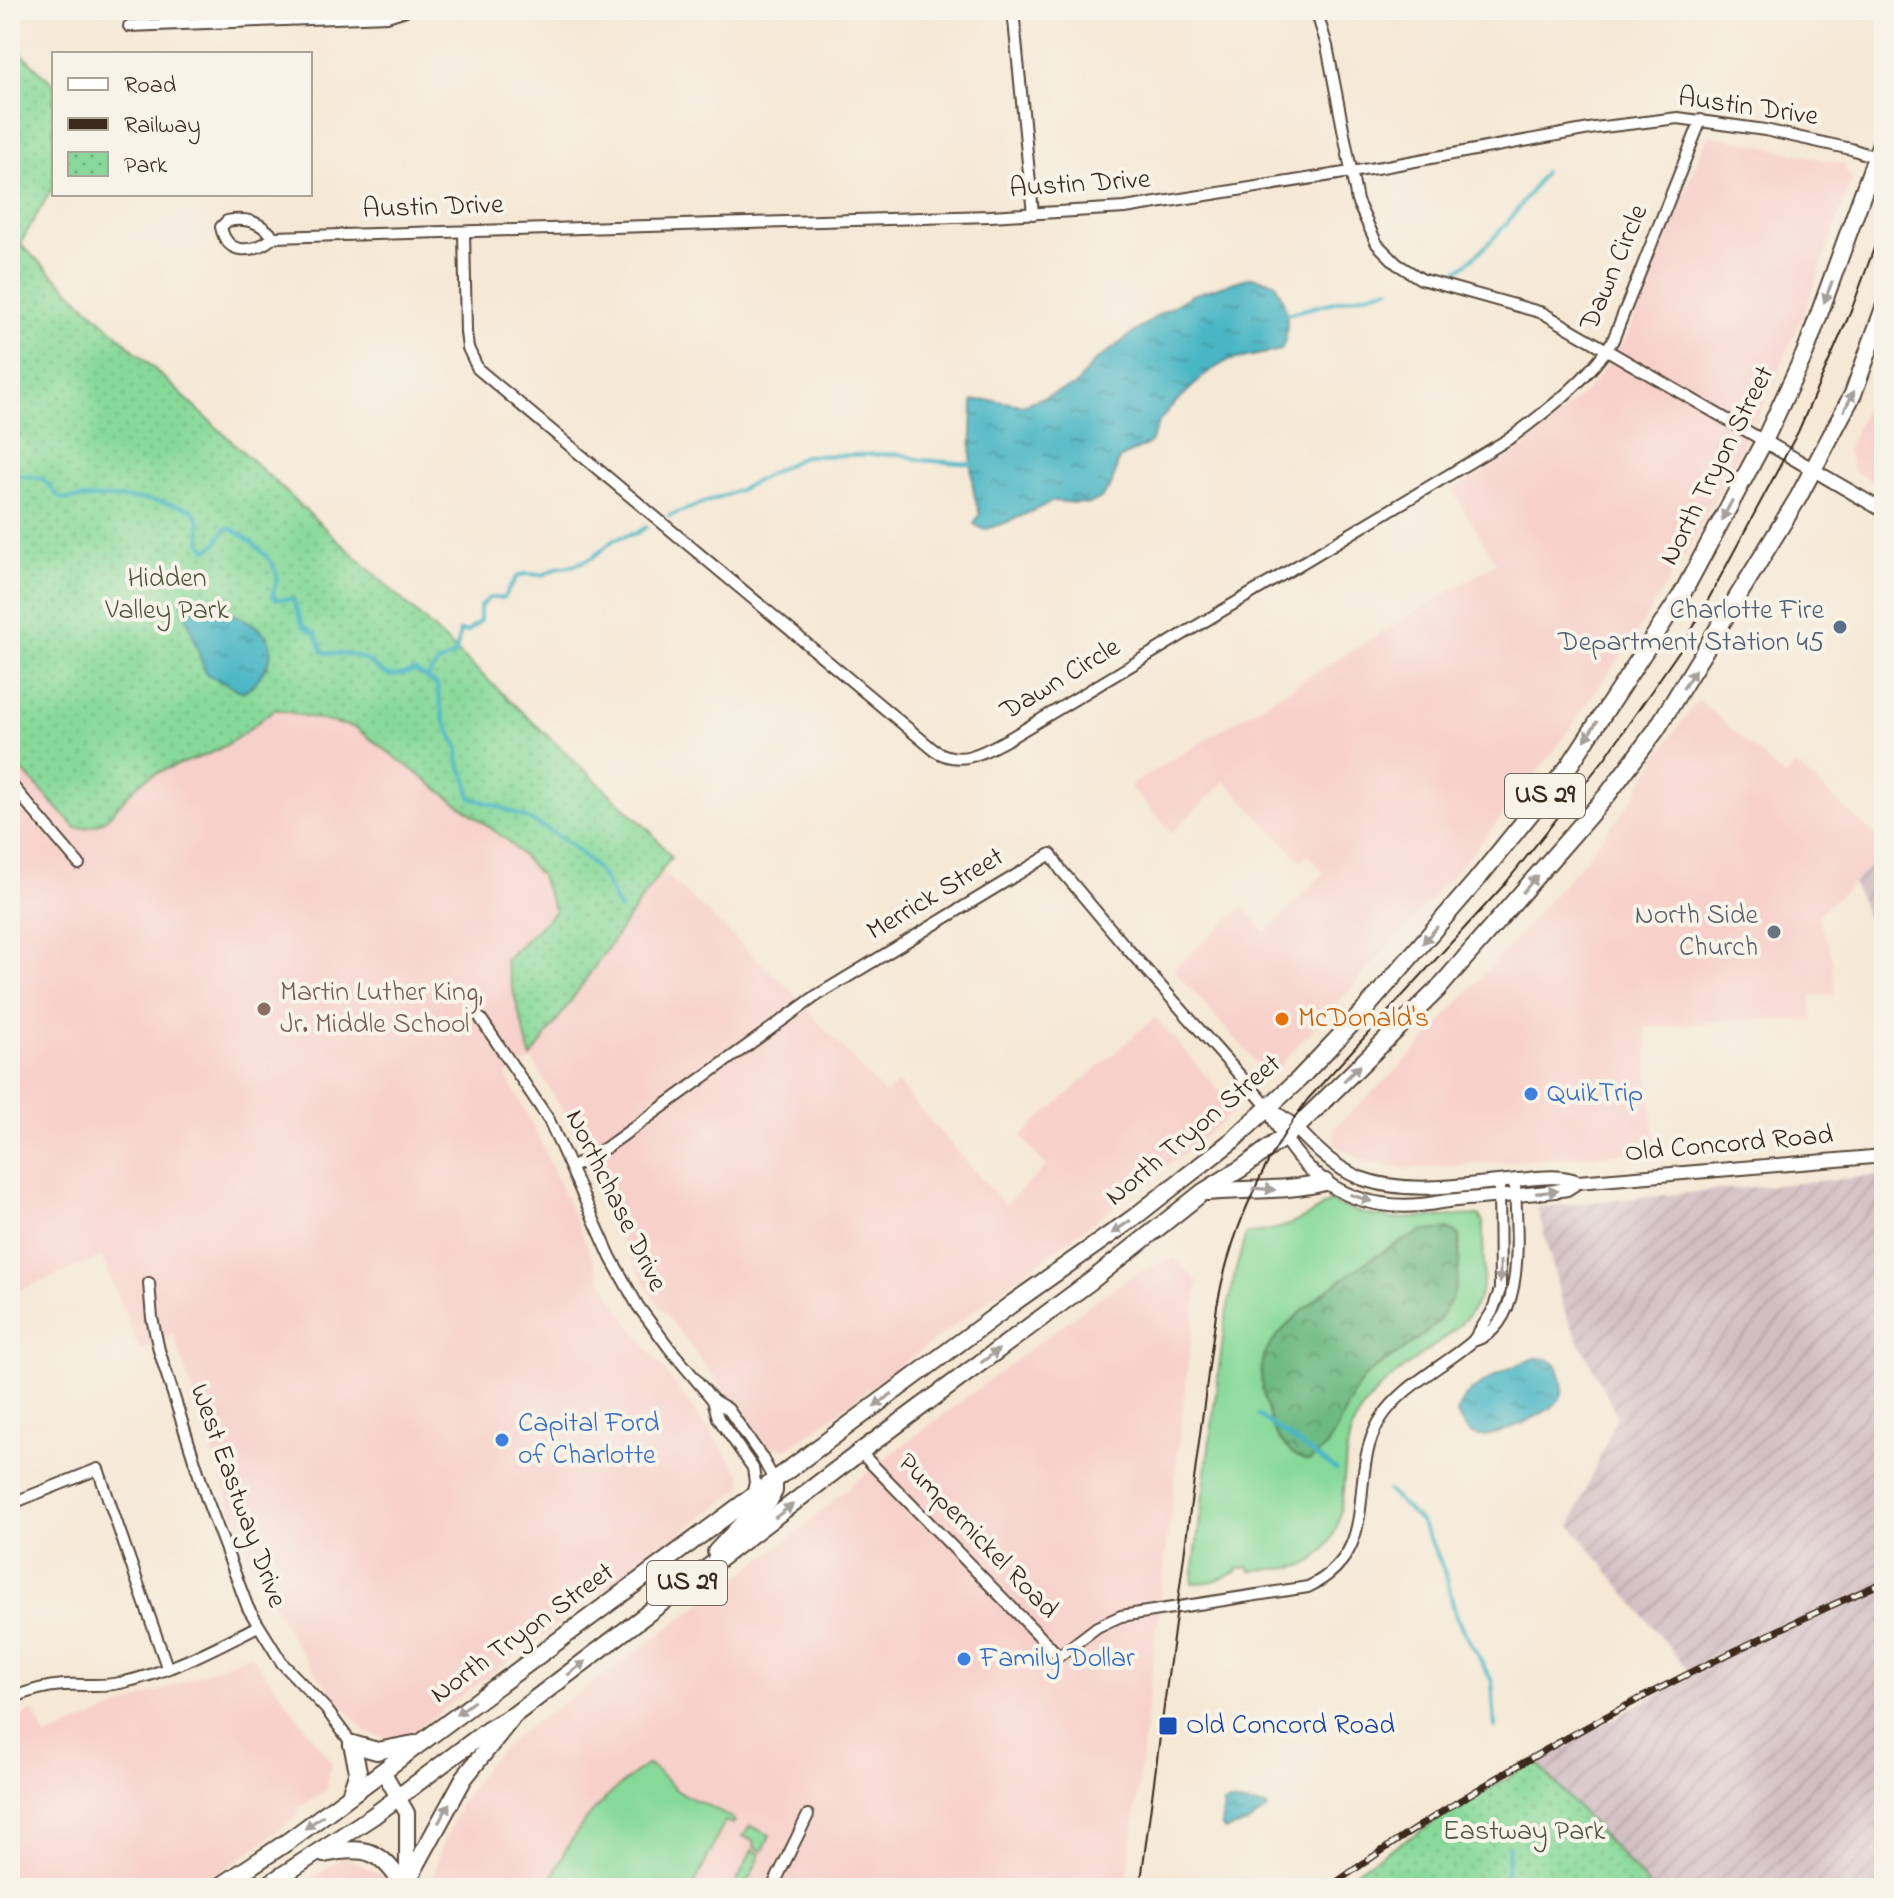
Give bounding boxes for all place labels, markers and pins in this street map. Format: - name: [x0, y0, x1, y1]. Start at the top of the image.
- place label: Charlotte Fire Department Station 45: [1557, 591, 1824, 664]
- marker: Charlotte Fire Department Station 45: [1831, 618, 1849, 636]
- place label: North Side Church: [1635, 896, 1758, 969]
- marker: North Side Church: [1765, 923, 1783, 941]
- place label: Martin Luther King, Jr. Middle School: [280, 973, 483, 1046]
- place label: McDonald's: [1298, 999, 1429, 1040]
- marker: Martin Luther King, Jr. Middle School: [255, 1000, 273, 1018]
- marker: McDonald's: [1273, 1010, 1291, 1028]
- place label: QuikTrip: [1547, 1074, 1643, 1115]
- marker: QuikTrip: [1522, 1085, 1540, 1103]
- place label: Capital Ford of Charlotte: [518, 1404, 660, 1477]
- marker: Capital Ford of Charlotte: [493, 1431, 511, 1449]
- place label: Family Dollar: [979, 1639, 1135, 1680]
- marker: Family Dollar: [955, 1650, 973, 1668]
- place label: Old Concord Road: [1186, 1706, 1395, 1747]
- marker: Old Concord Road: [1157, 1715, 1179, 1737]

